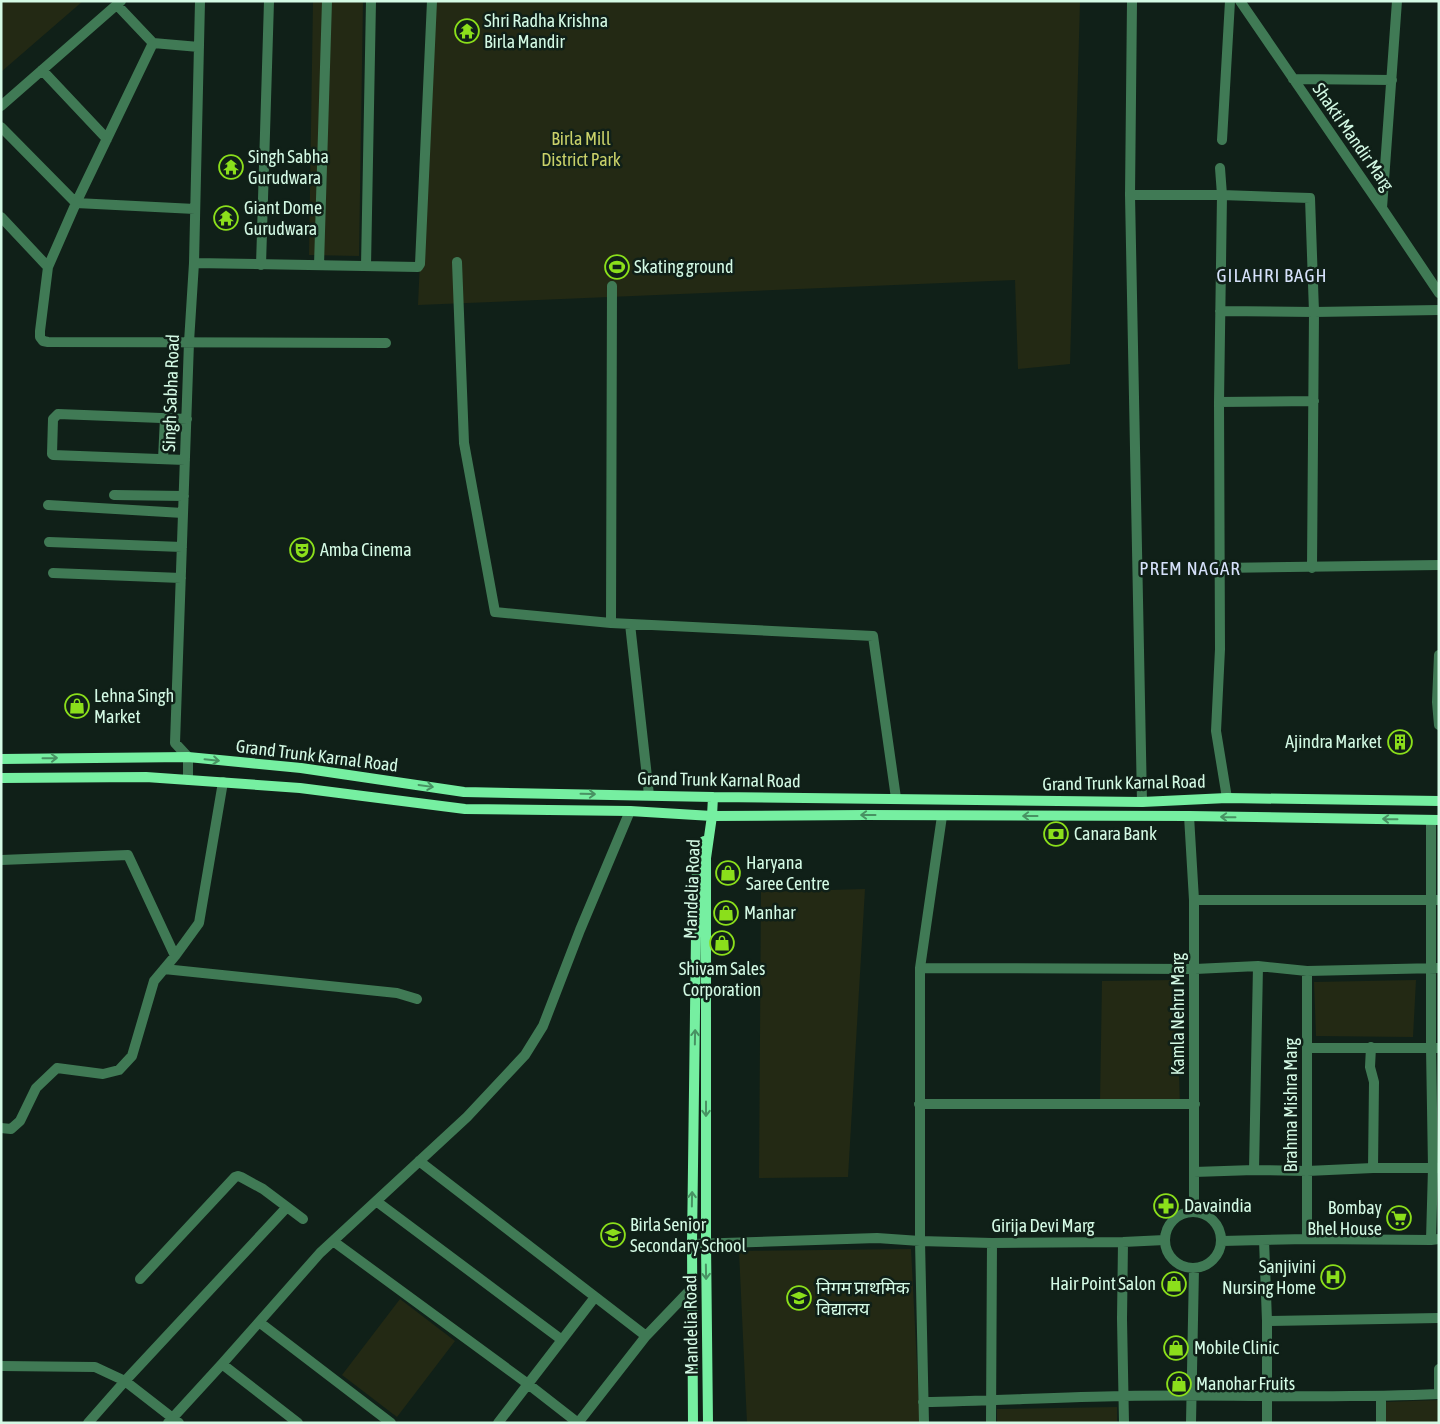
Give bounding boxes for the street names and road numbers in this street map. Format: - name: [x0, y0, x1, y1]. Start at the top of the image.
- street label: Shakti Mandir Marg: [1308, 79, 1399, 195]
- street label: Singh Sabha Road: [158, 334, 183, 452]
- street label: Grand Trunk Karnal Road: [235, 735, 399, 776]
- street label: Grand Trunk Karnal Road: [637, 768, 801, 791]
- street label: Grand Trunk Karnal Road: [1042, 771, 1206, 794]
- street label: Mandelia Road: [679, 839, 704, 939]
- street label: Kamla Nehru Marg: [1167, 953, 1188, 1075]
- street label: Brahma Mishra Marg: [1280, 1038, 1301, 1172]
- street label: Girija Devi Marg: [991, 1215, 1095, 1236]
- street label: Mandelia Road: [679, 1275, 702, 1375]

